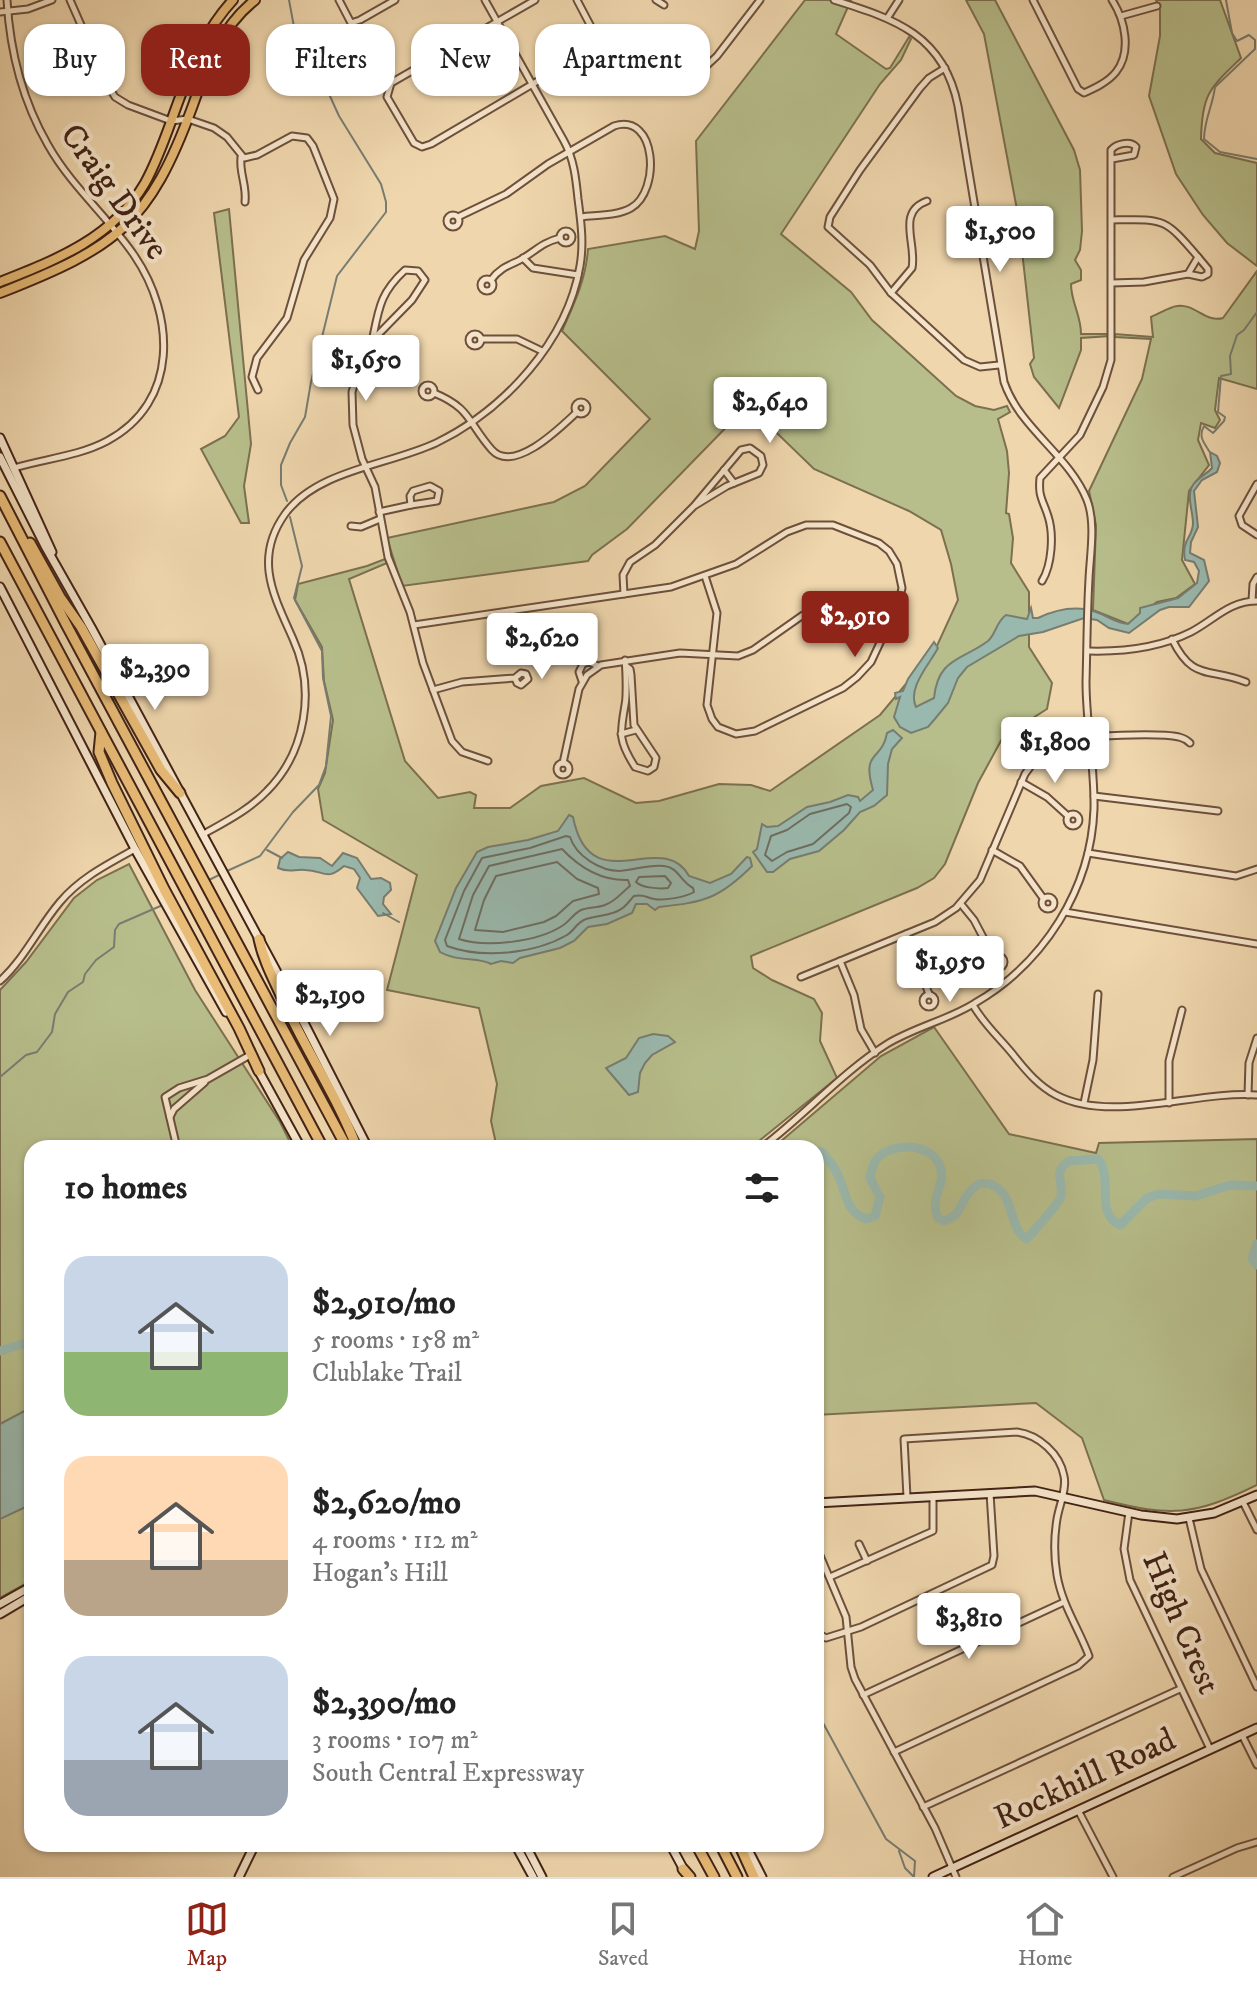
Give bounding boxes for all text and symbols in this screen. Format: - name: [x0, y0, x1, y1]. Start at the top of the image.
- chip: Buy: [24, 24, 125, 96]
- chip: Rent: [141, 24, 250, 96]
- chip: Filters: [266, 24, 395, 96]
- chip: New: [411, 24, 519, 96]
- chip: Apartment: [535, 24, 710, 96]
- street label: Craig Drive: [51, 116, 177, 268]
- pin: $1,500: [935, 206, 1065, 274]
- text: $1,500: [964, 215, 1036, 248]
- pin: $1,650: [301, 335, 431, 403]
- text: $1,650: [330, 344, 402, 377]
- pin: $2,640: [705, 377, 835, 445]
- text: $2,640: [732, 386, 808, 419]
- pin: $2,910: [790, 591, 920, 659]
- text: $2,910: [820, 600, 890, 633]
- pin: $2,620: [477, 613, 607, 681]
- text: $2,620: [505, 622, 579, 655]
- pin: $2,390: [90, 644, 220, 712]
- text: $2,390: [120, 653, 190, 686]
- pin: $1,800: [990, 717, 1120, 785]
- text: $1,800: [1019, 726, 1091, 759]
- pin: $1,950: [885, 936, 1015, 1004]
- text: $1,950: [915, 945, 985, 978]
- pin: $2,190: [265, 970, 395, 1038]
- text: $2,190: [295, 979, 365, 1012]
- icon: filters: [740, 1166, 784, 1210]
- text: 10 homes: [64, 1167, 187, 1209]
- text: $2,910/mo: [312, 1282, 455, 1324]
- icon: home: [128, 1288, 224, 1384]
- text: 5 rooms · 158 m²: [312, 1324, 479, 1357]
- text: Clublake Trail: [312, 1357, 462, 1390]
- text: $2,620/mo: [312, 1482, 461, 1524]
- icon: home: [128, 1488, 224, 1584]
- text: 4 rooms · 112 m²: [312, 1524, 478, 1557]
- street label: High Crest: [1132, 1546, 1230, 1701]
- text: Hogan's Hill: [312, 1557, 448, 1590]
- pin: $3,810: [904, 1593, 1034, 1661]
- text: $3,810: [935, 1602, 1003, 1635]
- text: $2,390/mo: [312, 1682, 456, 1724]
- icon: home: [128, 1688, 224, 1784]
- street label: Rockhill Road: [988, 1719, 1182, 1839]
- text: 3 rooms · 107 m²: [312, 1724, 478, 1757]
- text: South Central Expressway: [312, 1757, 584, 1790]
- tab: Map: [185, 1897, 229, 1972]
- tab: Saved: [598, 1897, 649, 1972]
- tab: Home: [1018, 1897, 1072, 1972]

